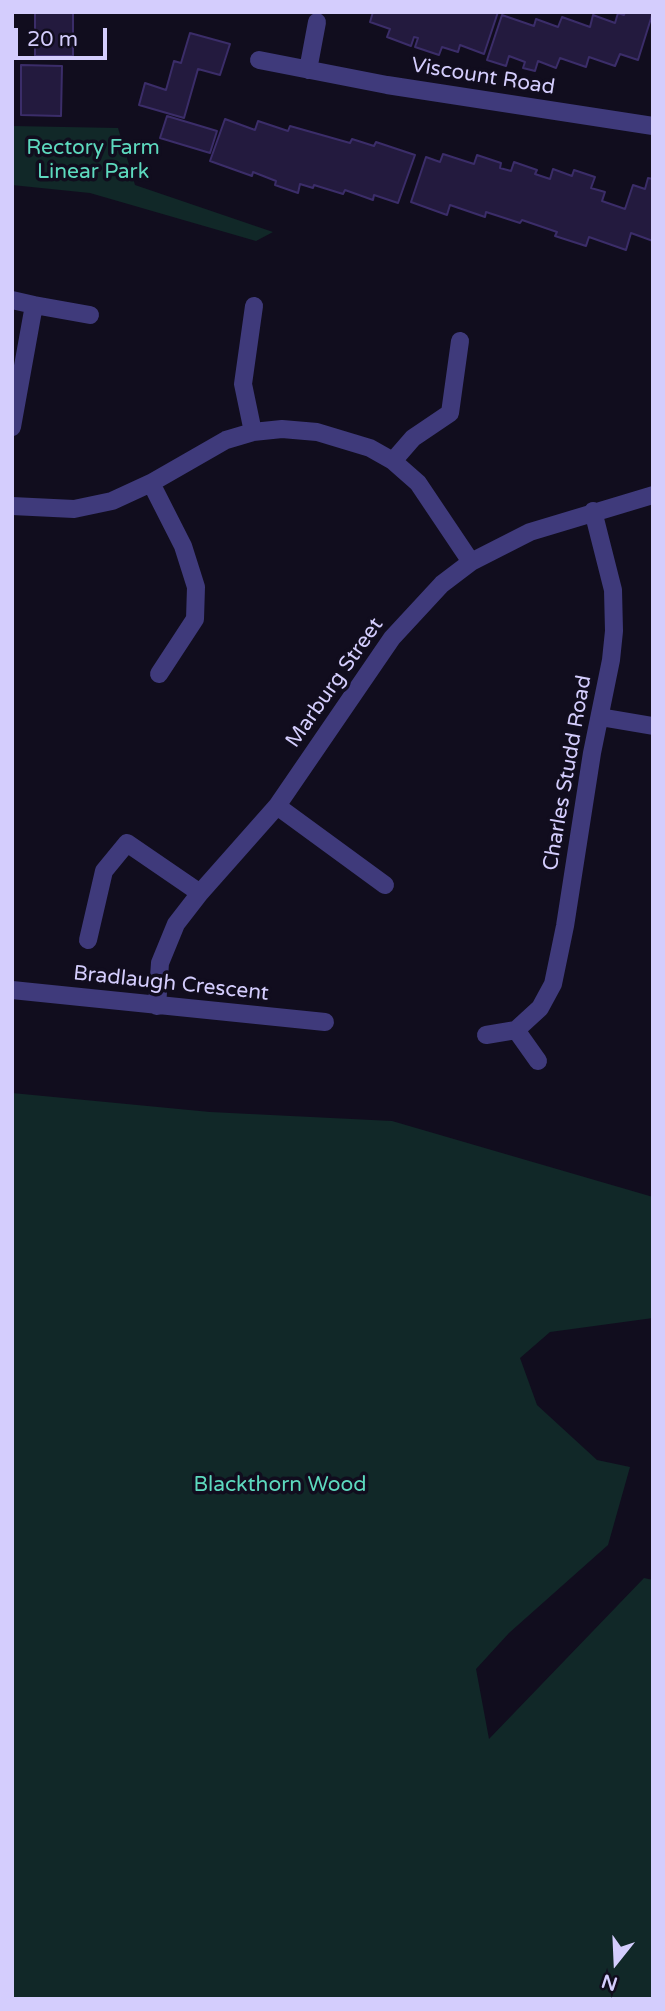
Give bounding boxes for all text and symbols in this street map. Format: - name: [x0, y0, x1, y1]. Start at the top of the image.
- scale bar: [18, 14, 110, 58]
- text: 20 m: [27, 27, 78, 52]
- street label: Viscount Road: [409, 53, 557, 101]
- park label: Rectory Farm Linear Park: [26, 135, 160, 185]
- street label: Marburg Street: [281, 613, 389, 753]
- street label: Charles Studd Road: [538, 673, 598, 873]
- street label: Bradlaugh Crescent: [72, 961, 270, 1007]
- park label: Blackthorn Wood: [193, 1472, 367, 1498]
- north arrow: [581, 1927, 651, 1997]
- text: N: [599, 1969, 620, 1995]

